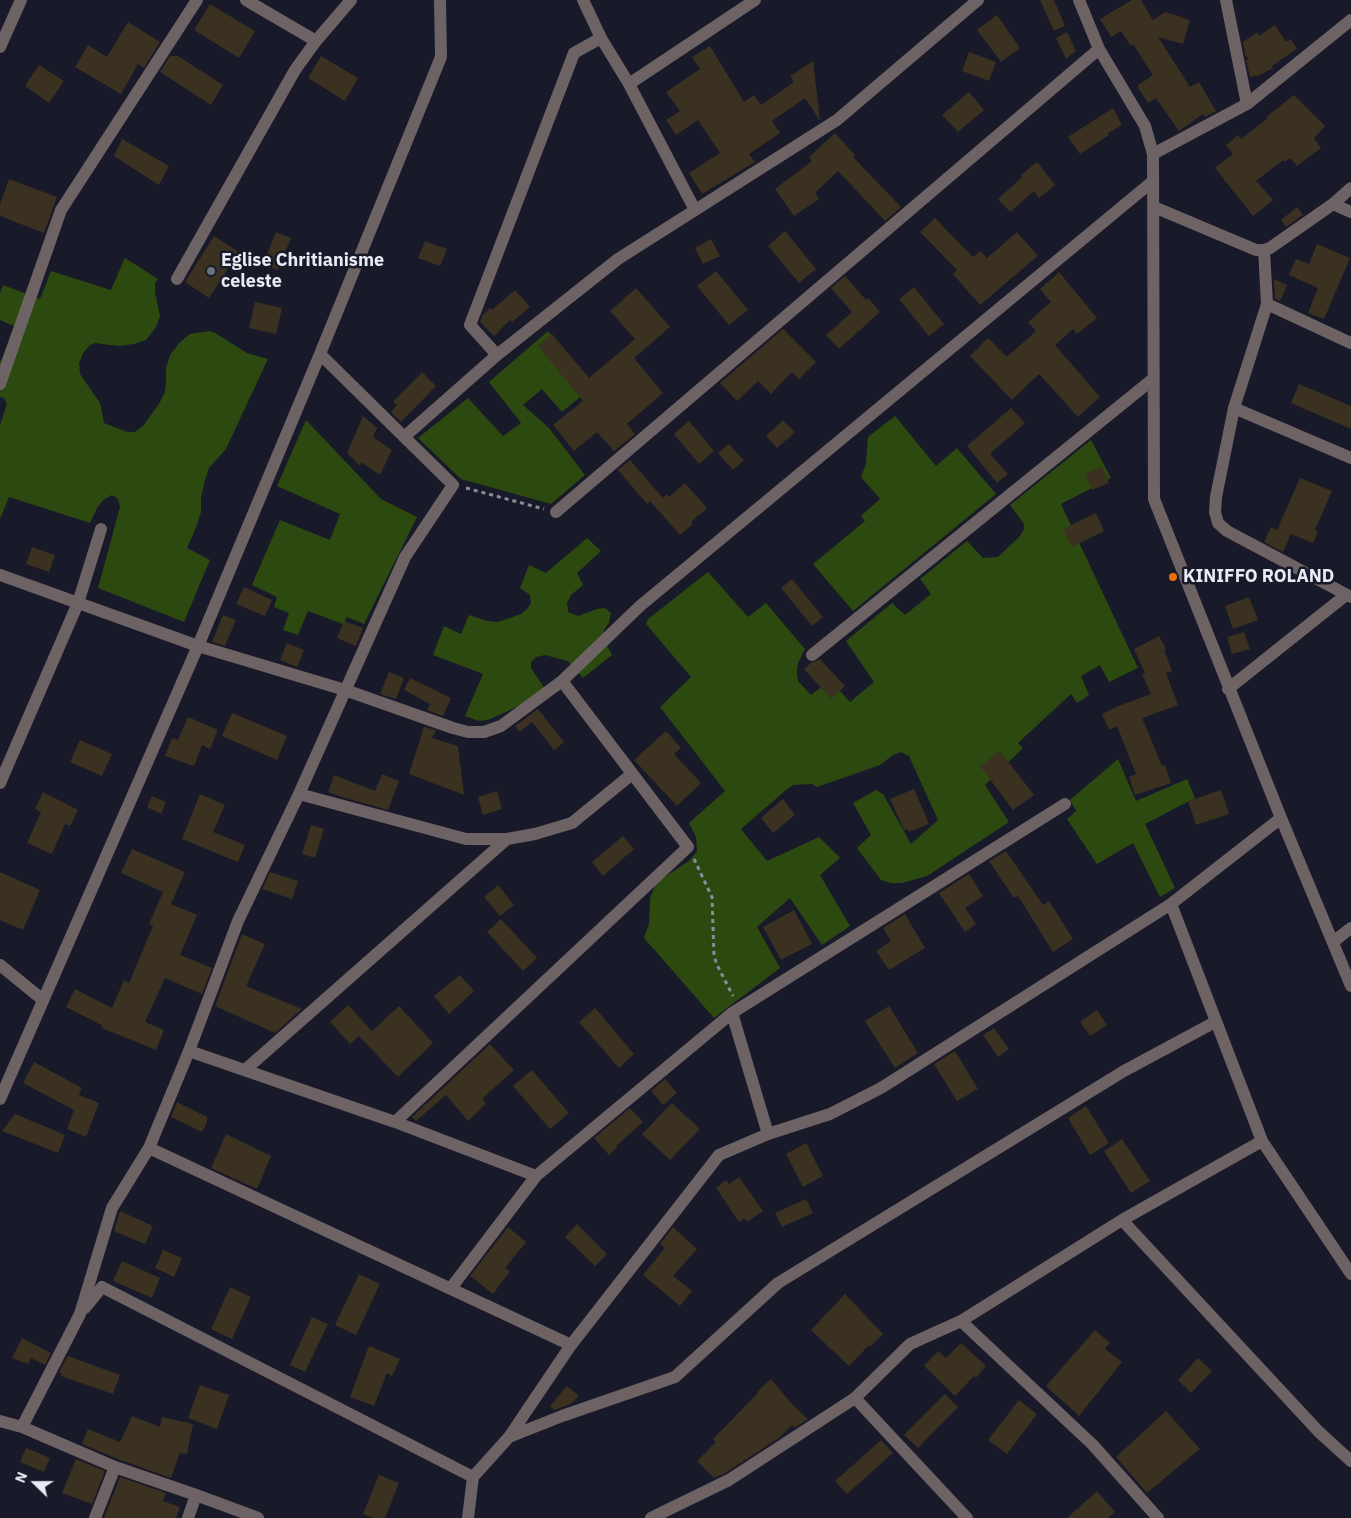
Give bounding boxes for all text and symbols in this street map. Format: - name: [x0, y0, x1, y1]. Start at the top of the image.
- place label: Eglise Chritianisme celeste: [221, 250, 384, 292]
- marker: Eglise Chritianisme celeste: [205, 265, 217, 277]
- place label: KINIFFO ROLAND: [1183, 566, 1334, 588]
- marker: KINIFFO ROLAND: [1167, 571, 1179, 583]
- north arrow: [10, 1458, 60, 1508]
- text: N: [11, 1469, 31, 1485]

